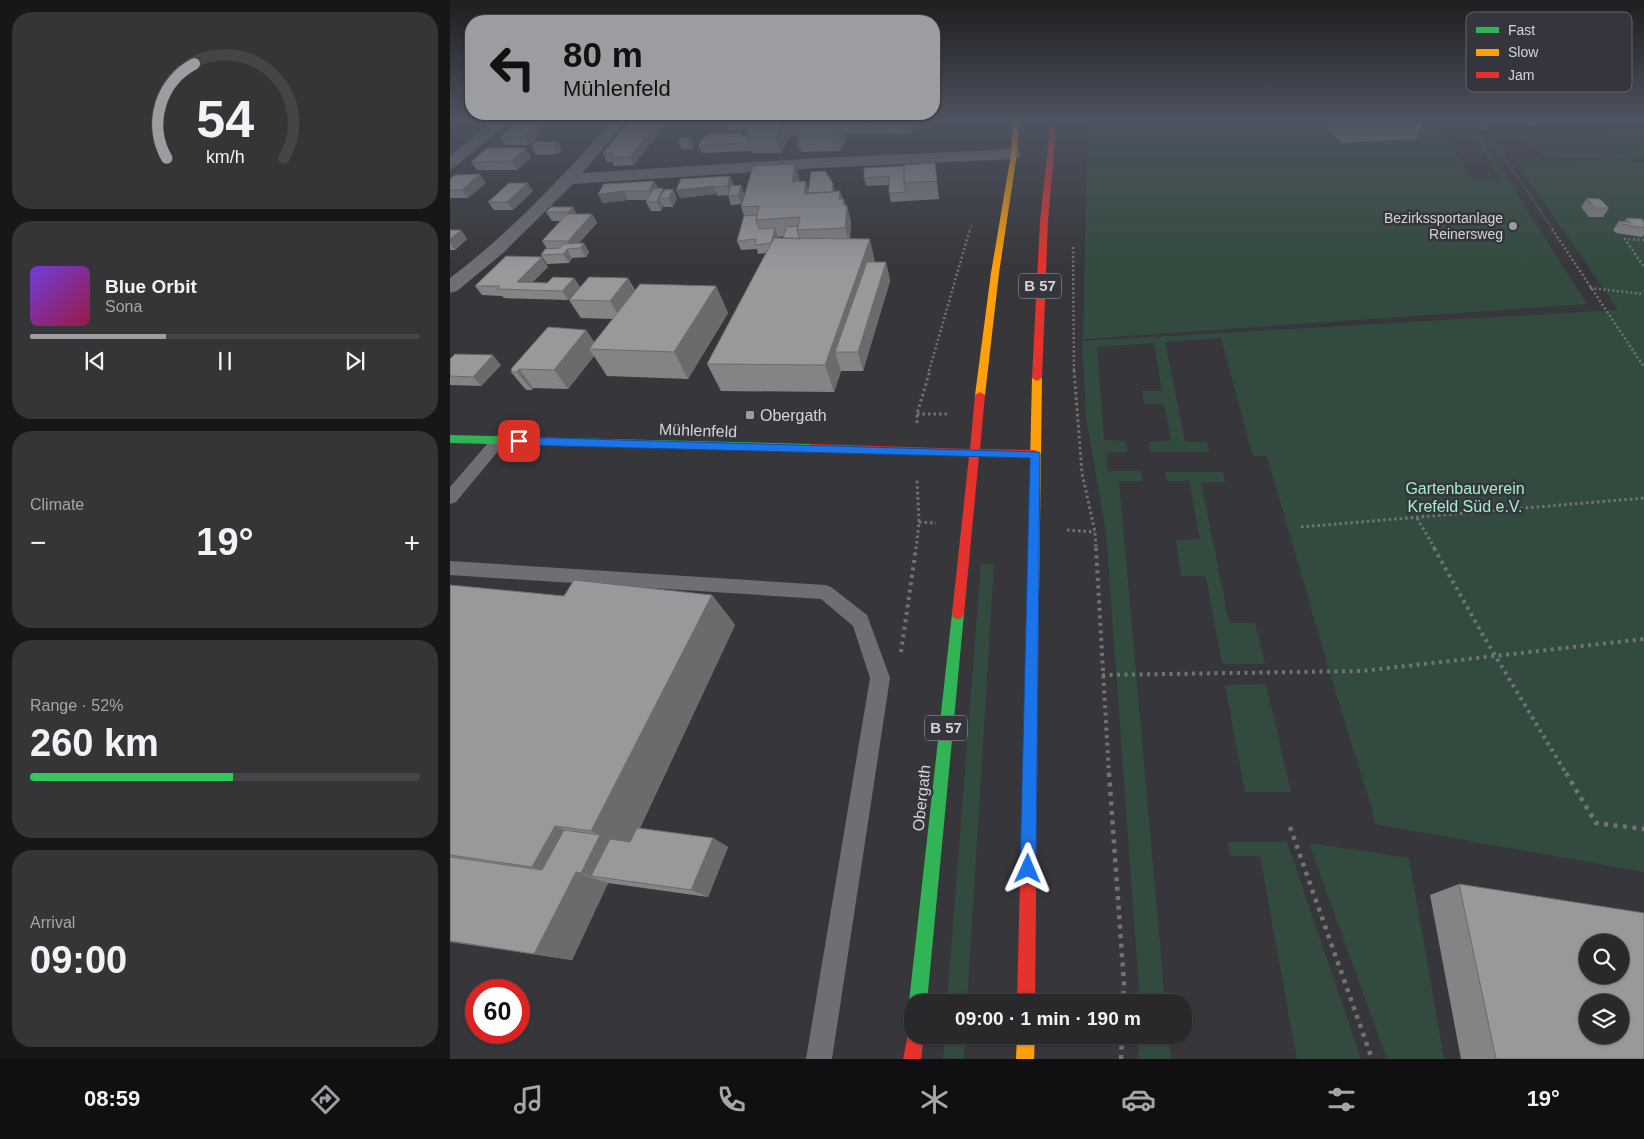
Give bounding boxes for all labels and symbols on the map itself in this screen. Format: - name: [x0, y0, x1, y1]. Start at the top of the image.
- legend: [1466, 12, 1632, 92]
- text: Fast: [1508, 22, 1535, 38]
- text: Slow: [1508, 44, 1539, 60]
- text: Jam: [1508, 67, 1534, 83]
- place label: Bezirkssportanlage Reinersweg: [1384, 210, 1503, 242]
- marker: Bezirkssportanlage Reinersweg: [1507, 220, 1519, 232]
- road number: B 57: [1019, 274, 1061, 298]
- place label: Obergath: [760, 407, 827, 424]
- marker: Obergath: [744, 409, 756, 421]
- pin: [498, 420, 540, 462]
- street label: Mühlenfeld: [659, 421, 737, 440]
- park label: Gartenbauverein Krefeld Süd e.V.: [1405, 480, 1525, 515]
- road number: B 57: [925, 716, 967, 740]
- street label: Obergath: [910, 764, 933, 832]
- position arrow: [1001, 842, 1053, 894]
- speed limit sign: 60: [465, 979, 530, 1044]

